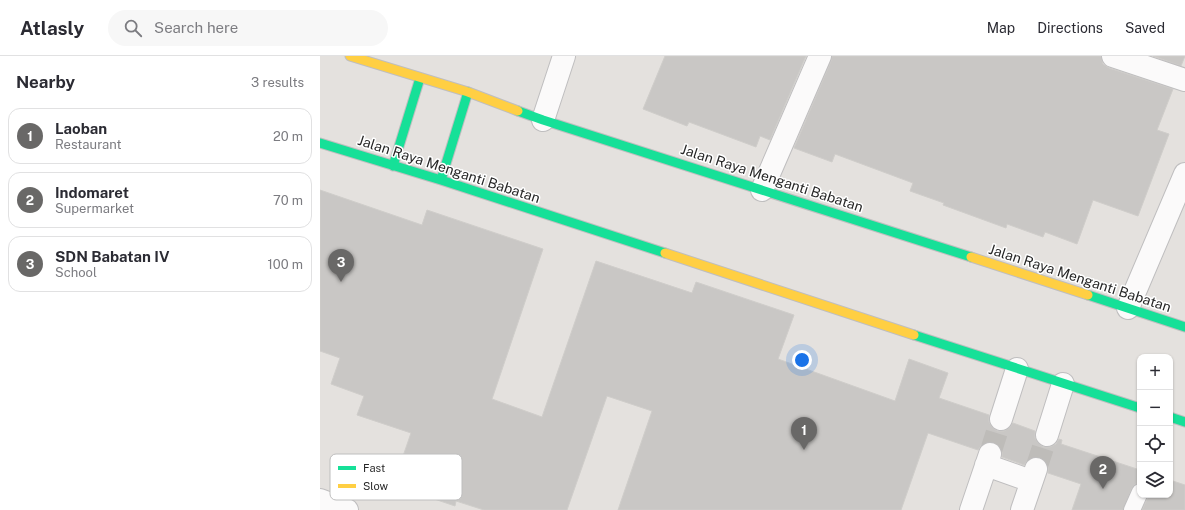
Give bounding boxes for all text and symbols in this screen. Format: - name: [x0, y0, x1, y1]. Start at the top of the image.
- search box: [108, 10, 388, 46]
- text: Atlasly: [20, 17, 84, 39]
- icon: search: [122, 17, 144, 39]
- text: Search here: [154, 19, 238, 36]
- text: Map: [987, 20, 1015, 36]
- text: Directions: [1037, 20, 1103, 36]
- text: Saved: [1125, 20, 1165, 36]
- text: Nearby: [16, 72, 75, 92]
- text: 3 results: [251, 75, 304, 90]
- text: Laoban: [55, 120, 107, 137]
- text: 1: [27, 129, 33, 144]
- text: 20 m: [273, 129, 303, 144]
- street label: Jalan Raya Menganti Babatan: [356, 132, 542, 206]
- text: Restaurant: [55, 137, 121, 152]
- street label: Jalan Raya Menganti Babatan: [679, 141, 865, 215]
- text: Indomaret: [55, 184, 129, 201]
- text: 2: [26, 193, 34, 208]
- text: 70 m: [273, 193, 303, 208]
- text: Supermarket: [55, 201, 134, 216]
- street label: Jalan Raya Menganti Babatan: [987, 241, 1173, 315]
- text: SDN Babatan IV: [55, 248, 170, 265]
- pin: 3: [328, 249, 354, 282]
- text: 3: [26, 257, 34, 272]
- text: 100 m: [267, 257, 303, 272]
- text: School: [55, 265, 97, 280]
- your location: [792, 350, 812, 370]
- map controls: [1137, 354, 1173, 498]
- button: +: [1137, 354, 1173, 390]
- button: −: [1137, 390, 1173, 426]
- pin: 1: [791, 417, 817, 450]
- button: locate: [1137, 426, 1173, 462]
- legend: [330, 454, 462, 500]
- pin: 2: [1090, 456, 1116, 489]
- text: Fast: [363, 462, 385, 474]
- button: layers: [1137, 462, 1173, 498]
- text: Slow: [363, 480, 389, 492]

